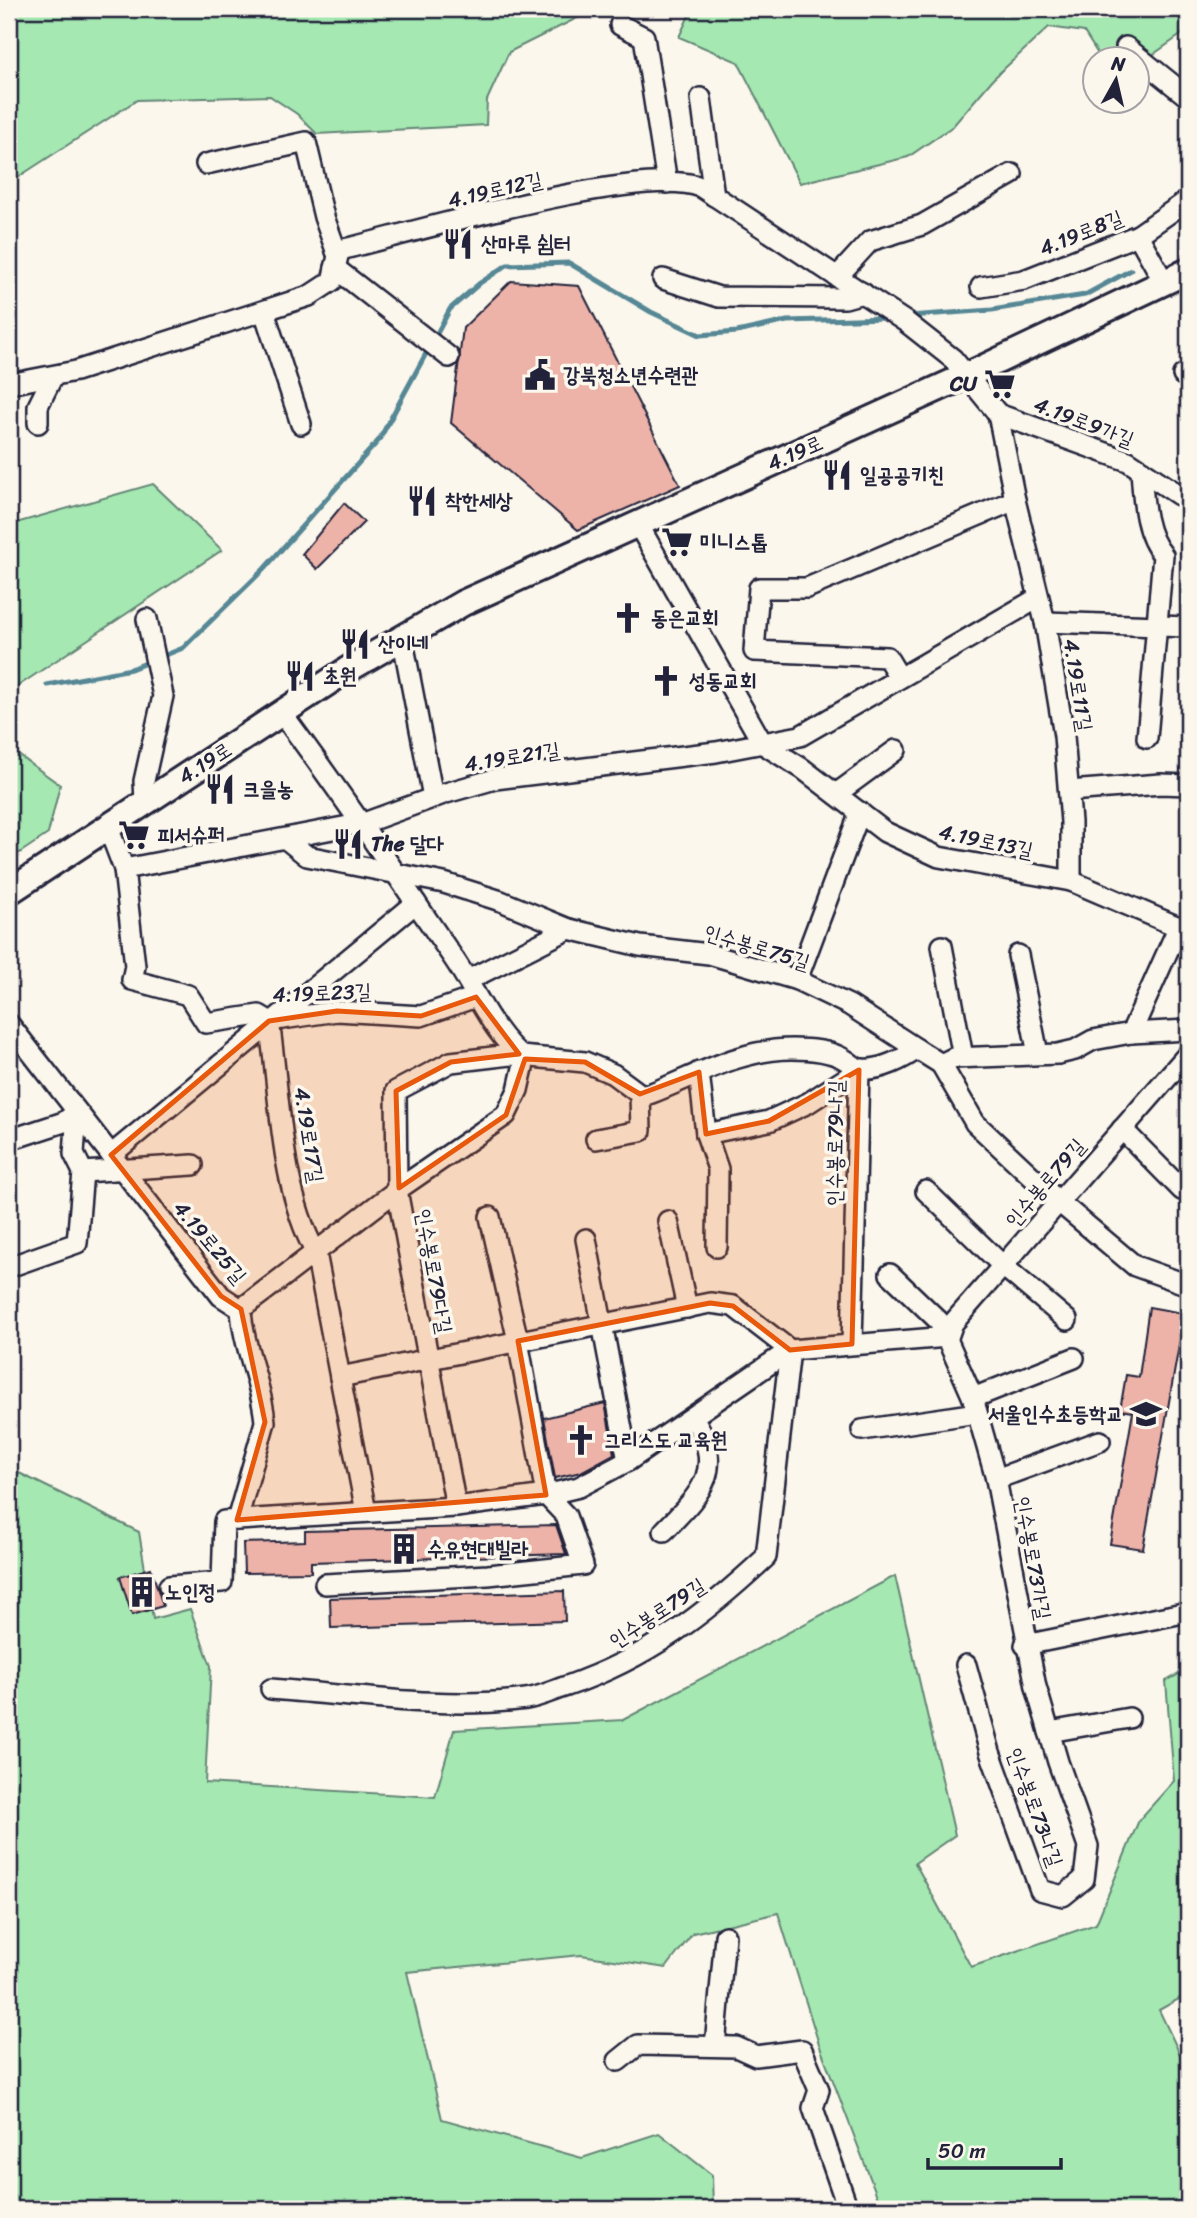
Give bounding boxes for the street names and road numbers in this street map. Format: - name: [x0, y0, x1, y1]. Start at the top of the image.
- street label: 4.19로12길: [444, 161, 546, 219]
- street label: 4.19로8길: [1033, 199, 1129, 267]
- street label: 4.19로9가길: [1028, 385, 1140, 459]
- street label: 4.19로: [761, 424, 829, 482]
- street label: 4.19로11길: [1052, 636, 1104, 734]
- street label: 4.19로: [170, 731, 240, 795]
- street label: 4.19로21길: [461, 731, 563, 783]
- street label: 4.19로13길: [935, 812, 1037, 870]
- street label: 인수봉로75길: [699, 913, 815, 981]
- street label: 4.19로23길: [272, 972, 372, 1014]
- street label: 인수봉로79나길: [815, 1079, 855, 1206]
- street label: 4.19로17길: [283, 1085, 335, 1186]
- street label: 인수봉로79길: [995, 1129, 1095, 1237]
- street label: 4.19로25길: [163, 1191, 257, 1293]
- street label: 인수봉로79다길: [404, 1206, 464, 1337]
- street label: 인수봉로73가길: [1003, 1493, 1063, 1623]
- street label: 인수봉로79길: [601, 1567, 713, 1659]
- street label: 인수봉로73나길: [996, 1742, 1074, 1872]

